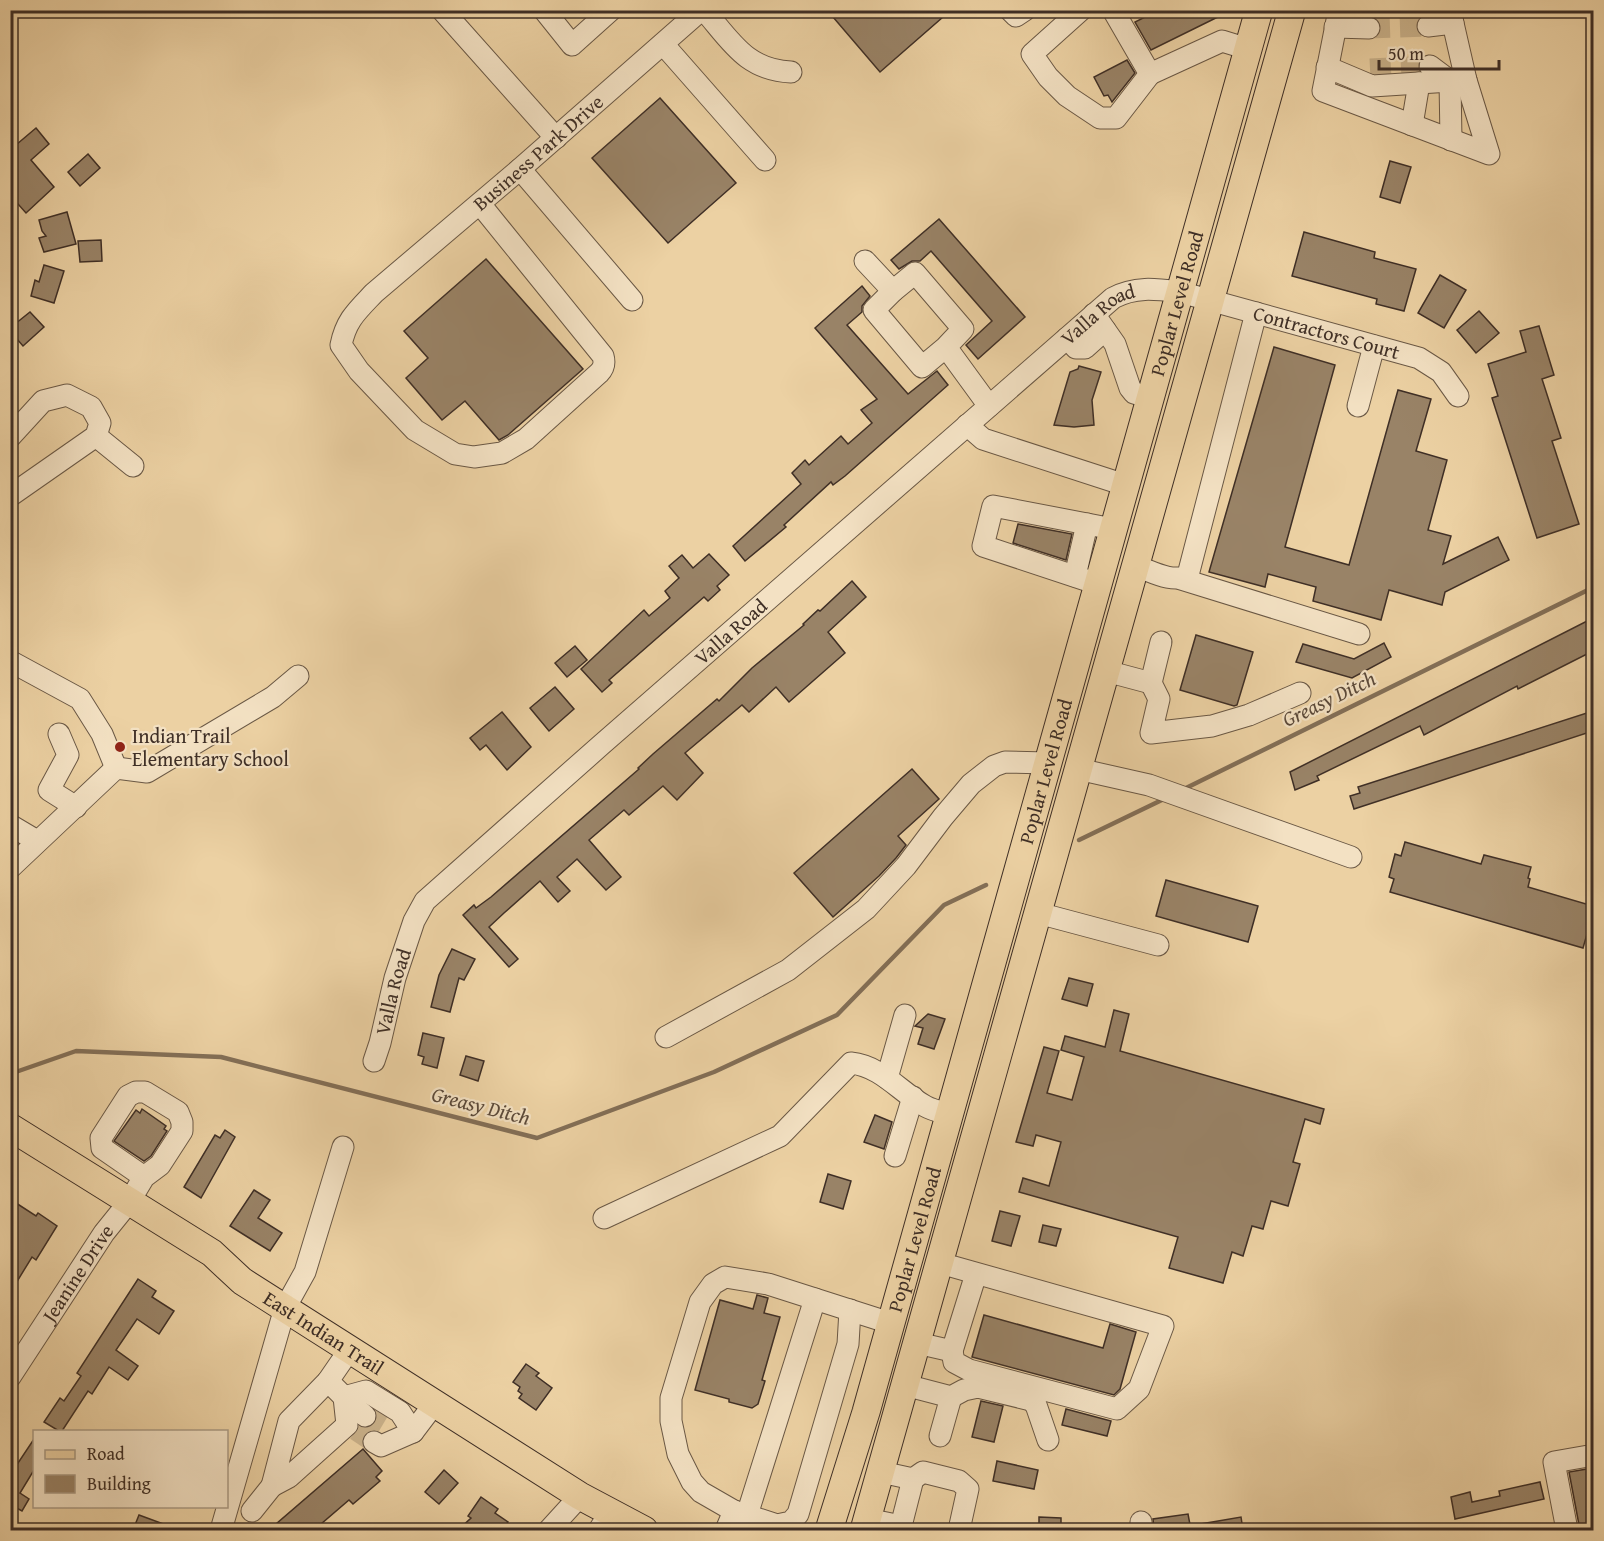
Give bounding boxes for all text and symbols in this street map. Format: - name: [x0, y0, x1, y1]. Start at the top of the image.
- scale bar: [1379, 33, 1499, 71]
- text: 50 m: [1388, 40, 1424, 67]
- street label: Business Park Drive: [466, 87, 609, 217]
- street label: Poplar Level Road: [1142, 227, 1210, 379]
- street label: Valla Road: [1054, 276, 1138, 352]
- street label: Contractors Court: [1250, 298, 1403, 366]
- street label: Valla Road: [688, 591, 773, 671]
- water label: Greasy Ditch: [1277, 662, 1381, 735]
- street label: Poplar Level Road: [1011, 695, 1079, 847]
- place label: Indian Trail Elementary School: [132, 721, 289, 773]
- marker: Indian Trail Elementary School: [113, 740, 127, 754]
- street label: Valla Road: [367, 944, 418, 1038]
- water label: Greasy Ditch: [429, 1078, 534, 1133]
- street label: Poplar Level Road: [880, 1163, 948, 1315]
- street label: Jeanine Drive: [33, 1217, 120, 1330]
- street label: East Indian Trail: [258, 1283, 390, 1382]
- legend: [33, 1430, 228, 1508]
- text: Road: [87, 1440, 125, 1467]
- text: Building: [87, 1470, 151, 1497]

